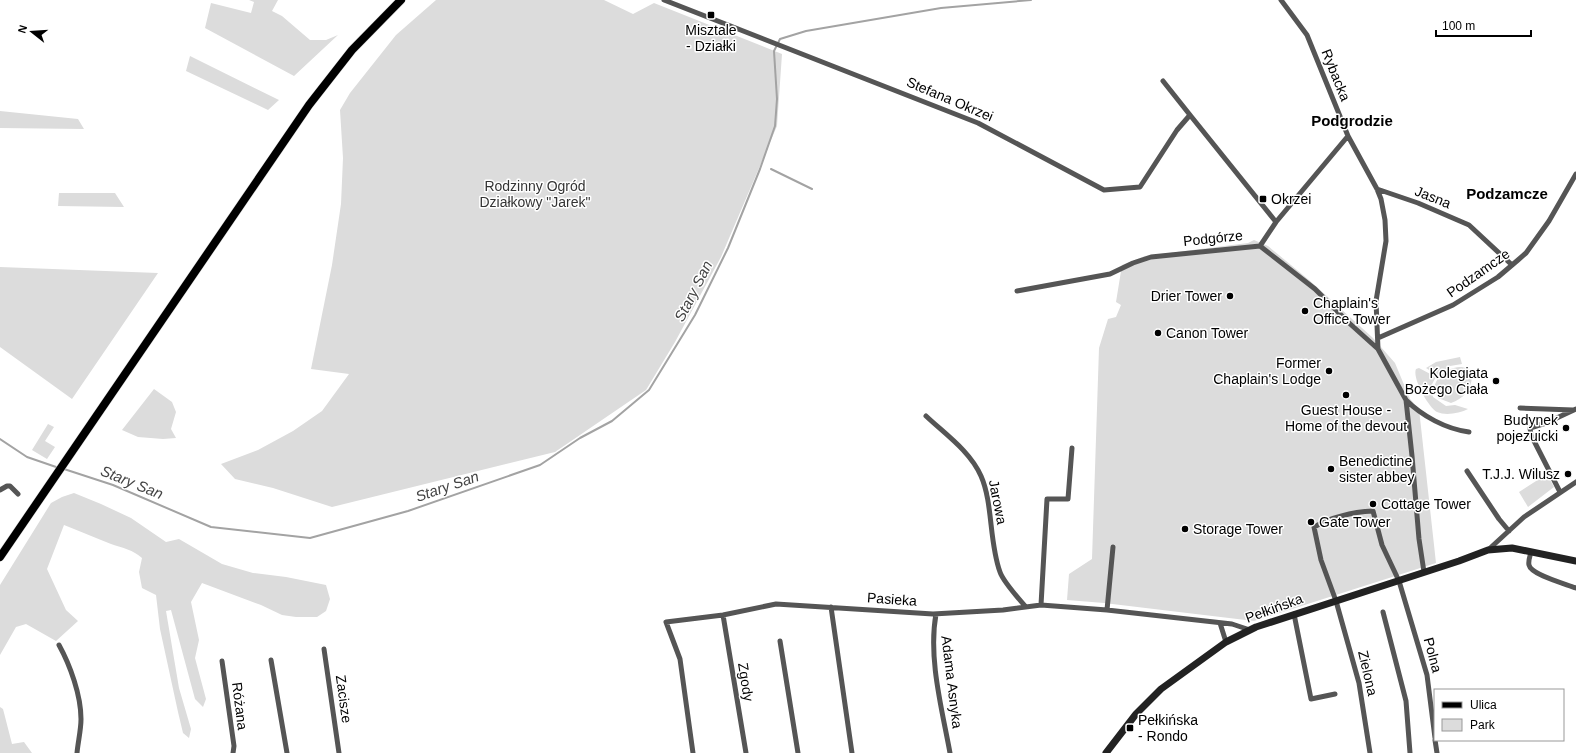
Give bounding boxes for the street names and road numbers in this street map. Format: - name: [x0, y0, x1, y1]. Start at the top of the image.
- street label: Rybacka: [1318, 47, 1354, 103]
- street label: Stefana Okrzei: [904, 74, 996, 124]
- street label: Jasna: [1413, 183, 1454, 211]
- street label: Podgórze: [1182, 227, 1244, 249]
- street label: Podzamcze: [1443, 245, 1513, 301]
- street label: Jarowa: [986, 478, 1010, 526]
- street label: Pasieka: [867, 589, 918, 609]
- street label: Pełkińska: [1243, 590, 1305, 626]
- street label: Adama Asnyka: [938, 635, 966, 730]
- street label: Polna: [1421, 636, 1445, 675]
- street label: Zielona: [1355, 649, 1381, 697]
- street label: Zgody: [735, 662, 757, 702]
- street label: Zacisze: [333, 674, 355, 724]
- street label: Różana: [229, 681, 251, 731]

